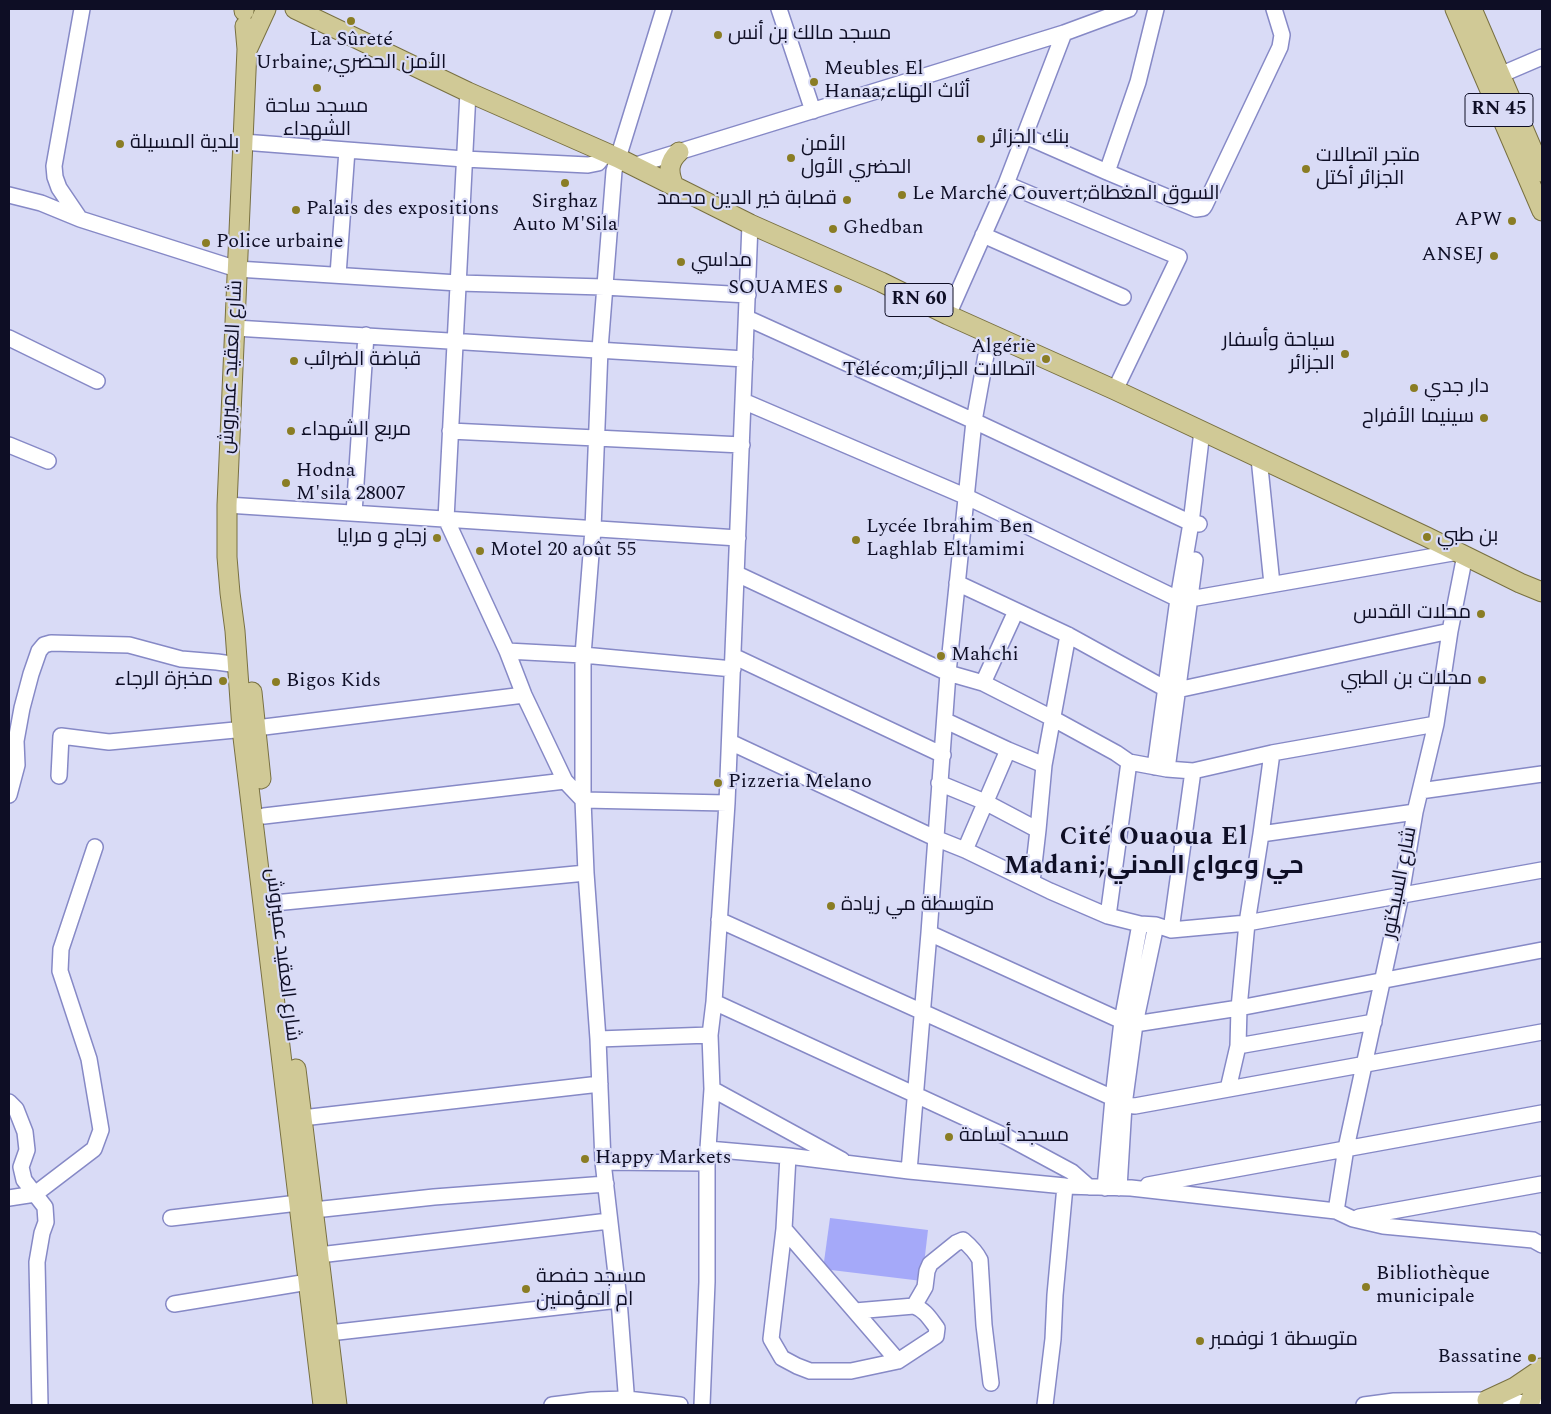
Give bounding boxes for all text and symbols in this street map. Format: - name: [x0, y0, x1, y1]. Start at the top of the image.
- marker: La Sûreté Urbaine;الأمن الحضري: [345, 15, 357, 27]
- place label: مسجد مالك بن أنس: [728, 23, 891, 47]
- place label: La Sûreté Urbaine;الأمن الحضري: [256, 29, 446, 76]
- marker: مسجد مالك بن أنس: [712, 29, 724, 41]
- place label: Meubles El Hanaa;أثاث الهناء: [824, 58, 970, 105]
- marker: Meubles El Hanaa;أثاث الهناء: [808, 76, 820, 88]
- marker: مسجد ساحة الشهداء: [311, 82, 323, 94]
- road number: RN 45: [1465, 94, 1533, 126]
- place label: مسجد ساحة الشهداء: [266, 96, 368, 143]
- place label: بنك الجزائر: [991, 127, 1069, 151]
- place label: بلدية المسيلة: [130, 132, 239, 156]
- marker: بنك الجزائر: [975, 133, 987, 145]
- place label: الأمن الحضري الأول: [801, 134, 912, 181]
- marker: بلدية المسيلة: [114, 138, 126, 150]
- place label: متجر اتصالات الجزائر أكتل: [1316, 145, 1420, 192]
- marker: الأمن الحضري الأول: [785, 152, 797, 164]
- marker: متجر اتصالات الجزائر أكتل: [1300, 163, 1312, 175]
- marker: Sirghaz Auto M'Sila: [559, 177, 571, 189]
- place label: Le Marché Couvert;السوق المغطاة: [912, 183, 1220, 207]
- place label: قصابة خير الدين محمد: [657, 188, 837, 212]
- marker: Le Marché Couvert;السوق المغطاة: [896, 189, 908, 201]
- place label: Sirghaz Auto M'Sila: [512, 191, 618, 238]
- marker: قصابة خير الدين محمد: [841, 194, 853, 206]
- place label: Palais des expositions: [306, 198, 499, 222]
- marker: Palais des expositions: [290, 204, 302, 216]
- place label: APW: [1455, 209, 1502, 233]
- marker: APW: [1506, 215, 1518, 227]
- place label: Ghedban: [843, 217, 924, 241]
- marker: Ghedban: [827, 223, 839, 235]
- place label: Police urbaine: [216, 231, 343, 255]
- marker: Police urbaine: [200, 237, 212, 249]
- place label: ANSEJ: [1422, 244, 1484, 268]
- place label: مداسي: [691, 250, 752, 274]
- marker: ANSEJ: [1488, 250, 1500, 262]
- marker: مداسي: [675, 256, 687, 268]
- place label: SOUAMES: [728, 277, 828, 301]
- street label: شارع العقيد عميروش: [216, 279, 250, 455]
- marker: SOUAMES: [832, 283, 844, 295]
- road number: RN 60: [885, 284, 953, 316]
- place label: سياحة وأسفار الجزائر: [1222, 330, 1335, 377]
- place label: Algérie Télécom;اتصالات الجزائر: [843, 336, 1036, 383]
- marker: سياحة وأسفار الجزائر: [1339, 348, 1351, 360]
- place label: قباضة الضرائب: [304, 349, 421, 373]
- marker: Algérie Télécom;اتصالات الجزائر: [1040, 353, 1052, 365]
- marker: قباضة الضرائب: [288, 355, 300, 367]
- place label: دار جدي: [1424, 376, 1489, 400]
- marker: دار جدي: [1408, 382, 1420, 394]
- place label: سينيما الأفراح: [1362, 406, 1474, 430]
- marker: سينيما الأفراح: [1478, 412, 1490, 424]
- place label: مربع الشهداء: [301, 419, 411, 443]
- marker: مربع الشهداء: [285, 425, 297, 437]
- place label: Hodna M'sila 28007: [296, 460, 406, 507]
- marker: Hodna M'sila 28007: [280, 477, 292, 489]
- place label: Lycée Ibrahim Ben Laghlab Eltamimi: [866, 516, 1033, 563]
- place label: بن طبي: [1437, 525, 1498, 549]
- place label: زجاج و مرايا: [337, 526, 427, 550]
- marker: بن طبي: [1421, 531, 1433, 543]
- marker: زجاج و مرايا: [431, 532, 443, 544]
- marker: Lycée Ibrahim Ben Laghlab Eltamimi: [850, 534, 862, 546]
- place label: Motel 20 août 55: [490, 539, 636, 563]
- marker: Motel 20 août 55: [474, 545, 486, 557]
- place label: محلات القدس: [1353, 602, 1471, 626]
- marker: محلات القدس: [1475, 608, 1487, 620]
- place label: Mahchi: [951, 644, 1019, 668]
- marker: Mahchi: [935, 650, 947, 662]
- place label: محلات بن الطبي: [1340, 668, 1472, 692]
- place label: مخبزة الرجاء: [115, 669, 213, 693]
- place label: Bigos Kids: [286, 670, 381, 694]
- marker: محلات بن الطبي: [1476, 674, 1488, 686]
- marker: مخبزة الرجاء: [217, 675, 229, 687]
- marker: Bigos Kids: [270, 676, 282, 688]
- place label: Pizzeria Melano: [728, 771, 872, 795]
- marker: Pizzeria Melano: [712, 777, 724, 789]
- district label: Cité Ouaoua El Madani;حي وعواع المدني: [1009, 824, 1299, 883]
- street label: شارع السيكتور: [1378, 825, 1424, 941]
- street label: شارع العقيد عميروش: [258, 867, 304, 1043]
- place label: متوسطة مي زيادة: [841, 894, 994, 918]
- marker: متوسطة مي زيادة: [825, 900, 837, 912]
- place label: مسجد أسامة: [959, 1125, 1069, 1149]
- marker: مسجد أسامة: [943, 1131, 955, 1143]
- place label: Happy Markets: [595, 1147, 731, 1171]
- marker: Happy Markets: [579, 1153, 591, 1165]
- place label: Bibliothèque municipale: [1376, 1263, 1490, 1310]
- place label: مسجد حفصة ام المؤمنين: [536, 1266, 646, 1313]
- marker: Bibliothèque municipale: [1360, 1281, 1372, 1293]
- marker: مسجد حفصة ام المؤمنين: [520, 1283, 532, 1295]
- place label: متوسطة 1 نوفمبر: [1210, 1329, 1358, 1353]
- marker: متوسطة 1 نوفمبر: [1194, 1335, 1206, 1347]
- place label: Bassatine: [1438, 1346, 1522, 1370]
- marker: Bassatine: [1526, 1352, 1538, 1364]

